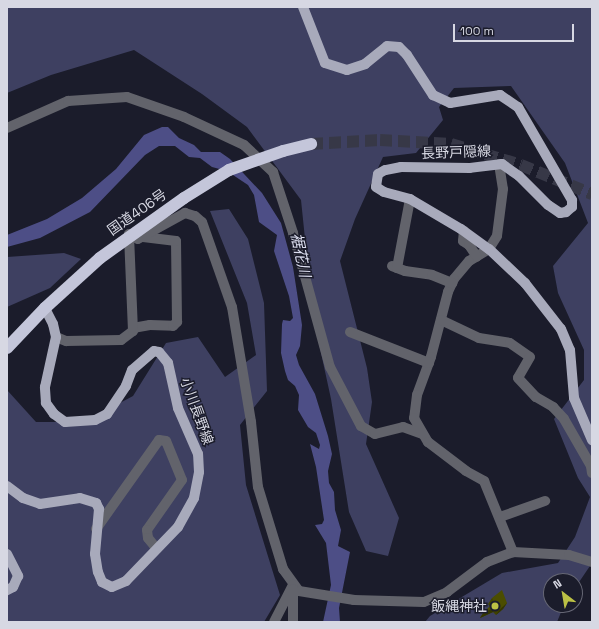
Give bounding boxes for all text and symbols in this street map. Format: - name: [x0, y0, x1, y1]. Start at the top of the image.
- scale bar: [455, 16, 576, 42]
- text: 100 m: [460, 23, 494, 39]
- street label: 長野戸隠線: [421, 142, 491, 162]
- street label: 国道406号: [104, 186, 170, 238]
- water label: 裾花川: [288, 231, 314, 279]
- street label: 小川長野線: [177, 375, 217, 447]
- north arrow: [543, 573, 583, 613]
- text: N: [551, 576, 564, 591]
- place label: 飯縄神社: [431, 598, 487, 614]
- marker: 飯縄神社: [490, 601, 500, 611]

